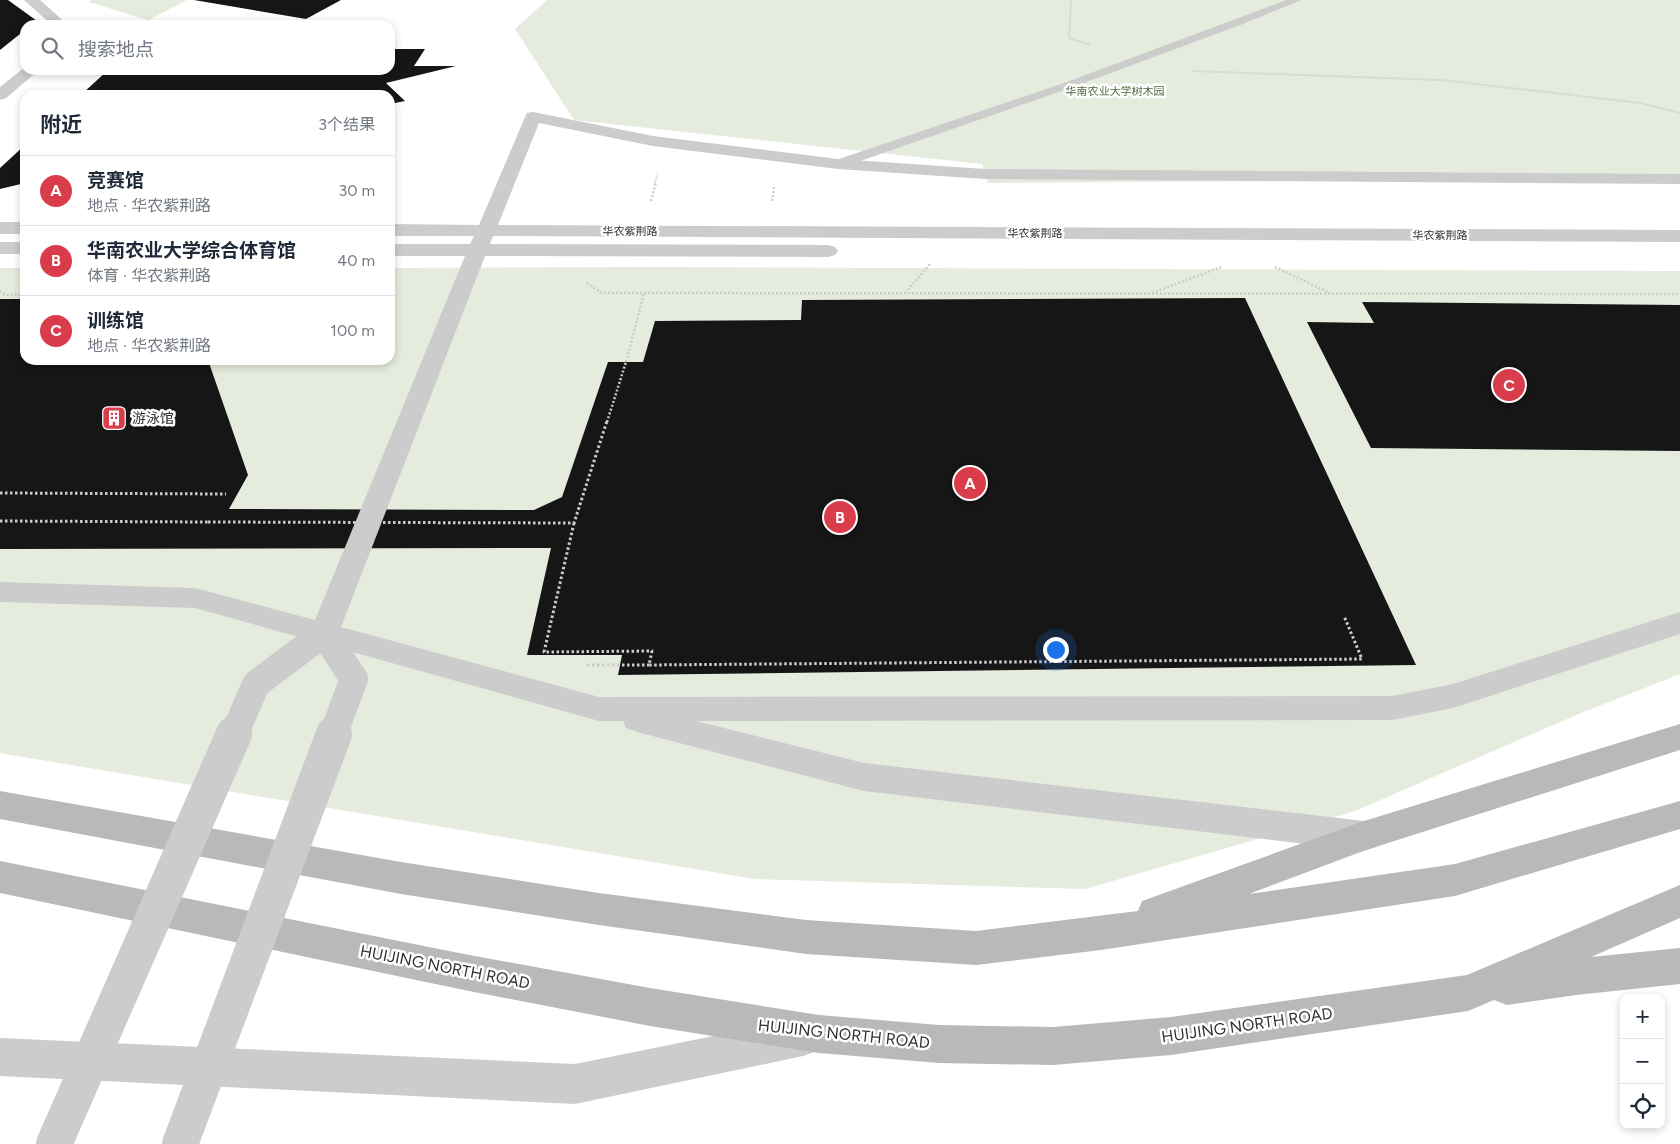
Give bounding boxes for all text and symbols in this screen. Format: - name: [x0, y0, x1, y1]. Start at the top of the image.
- search box: [20, 20, 395, 75]
- icon: search: [38, 34, 66, 62]
- text: 搜索地点: [78, 38, 154, 61]
- park label: 华南农业大学树木园: [1066, 85, 1165, 98]
- text: 附近: [40, 112, 82, 137]
- text: 3个结果: [318, 115, 375, 134]
- text: 竞赛馆: [87, 169, 144, 192]
- text: A: [50, 181, 62, 200]
- text: 30 m: [338, 181, 375, 200]
- text: 地点 · 华农紫荆路: [87, 196, 211, 215]
- street label: 华农紫荆路: [603, 225, 658, 238]
- street label: 华农紫荆路: [1008, 227, 1063, 240]
- street label: 华农紫荆路: [1413, 229, 1468, 242]
- text: 华南农业大学综合体育馆: [87, 239, 296, 262]
- text: B: [51, 251, 61, 270]
- text: 40 m: [337, 251, 375, 270]
- text: 体育 · 华农紫荆路: [87, 266, 211, 285]
- text: 训练馆: [87, 309, 144, 332]
- text: C: [50, 321, 62, 340]
- text: 100 m: [330, 321, 375, 340]
- text: 地点 · 华农紫荆路: [87, 336, 211, 355]
- pin: C: [1493, 366, 1525, 404]
- building icon: 游泳馆: [101, 405, 127, 431]
- place label: 游泳馆: [132, 410, 174, 427]
- pin: A: [954, 464, 986, 502]
- pin: B: [824, 498, 856, 536]
- your location: [1043, 637, 1069, 663]
- street label: HUIJING NORTH ROAD: [358, 941, 532, 993]
- map controls: [1620, 994, 1665, 1129]
- button: +: [1620, 994, 1665, 1039]
- street label: HUIJING NORTH ROAD: [1160, 1004, 1334, 1046]
- street label: HUIJING NORTH ROAD: [757, 1016, 931, 1052]
- button: −: [1620, 1039, 1665, 1084]
- button: locate: [1620, 1084, 1665, 1129]

